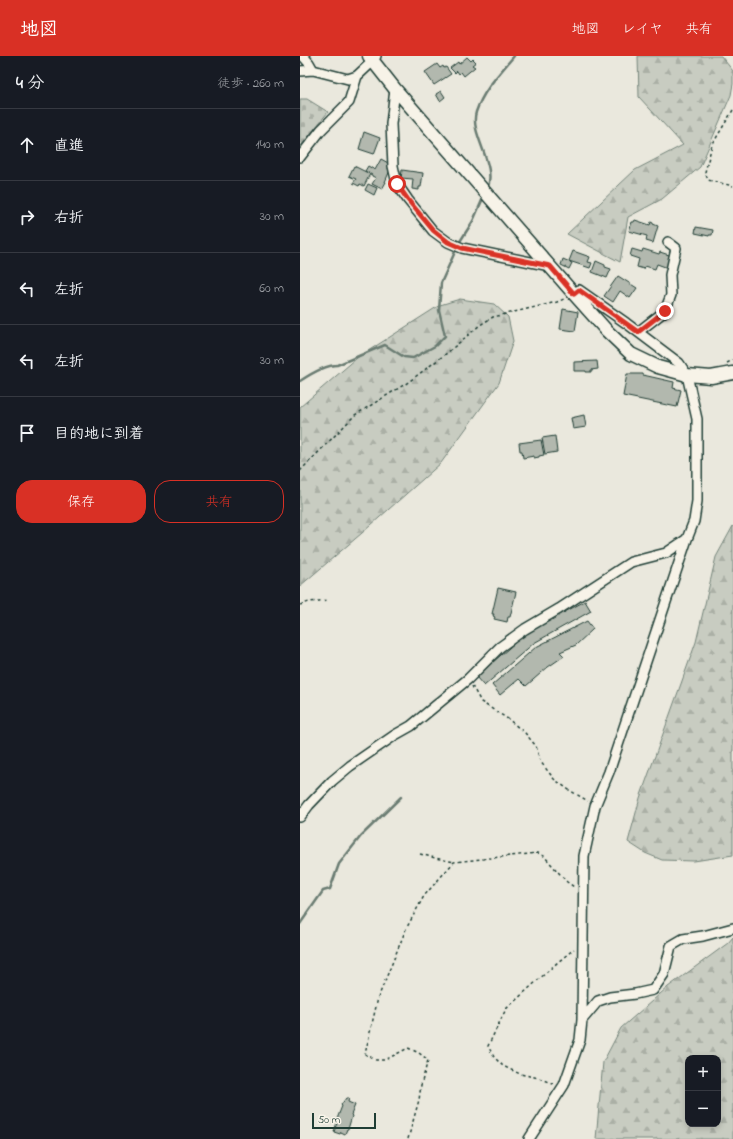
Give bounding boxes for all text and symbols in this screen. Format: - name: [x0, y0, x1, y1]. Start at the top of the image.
- text: 地図: [20, 17, 58, 44]
- text: 地図: [572, 19, 600, 40]
- text: レイヤ: [622, 19, 663, 40]
- text: 共有: [685, 19, 713, 40]
- text: 4 分: [16, 71, 44, 96]
- text: 徒歩 · 260 m: [218, 74, 284, 93]
- icon: ahead: [16, 134, 38, 156]
- text: 直進: [54, 135, 84, 157]
- text: 140 m: [256, 135, 284, 154]
- route start: [388, 175, 406, 193]
- icon: right: [16, 206, 38, 228]
- text: 右折: [54, 207, 84, 229]
- text: 30 m: [260, 207, 284, 226]
- icon: left: [16, 278, 38, 300]
- text: 左折: [54, 279, 84, 301]
- text: 60 m: [259, 279, 284, 298]
- route end: [656, 302, 674, 320]
- icon: left: [16, 350, 38, 372]
- text: 左折: [54, 351, 84, 373]
- text: 30 m: [260, 351, 284, 370]
- icon: arrive: [16, 422, 38, 444]
- text: 目的地に到着: [54, 423, 144, 445]
- button: 保存: [16, 480, 146, 523]
- button: 共有: [154, 480, 284, 523]
- map controls: [685, 1055, 721, 1127]
- button: +: [685, 1055, 721, 1091]
- button: −: [685, 1091, 721, 1127]
- scale bar: [312, 1111, 376, 1130]
- text: 50 m: [318, 1112, 340, 1128]

